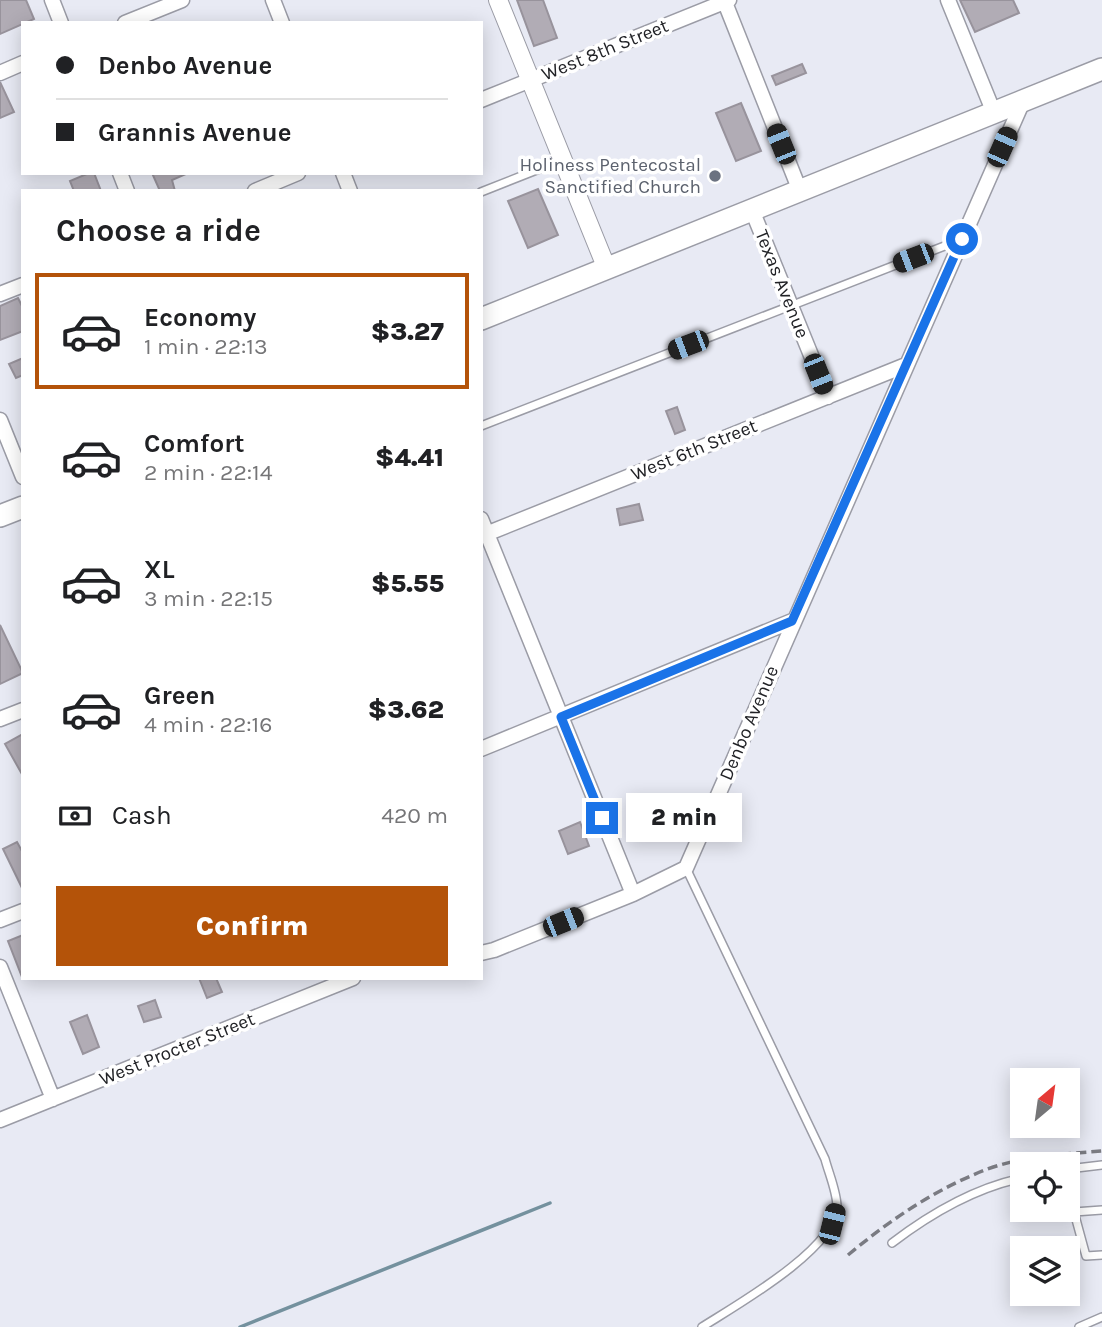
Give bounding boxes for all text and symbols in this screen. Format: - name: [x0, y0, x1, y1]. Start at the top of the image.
- street label: West 8th Street: [538, 15, 672, 85]
- text: Denbo Avenue: [98, 50, 272, 81]
- text: Grannis Avenue: [98, 117, 292, 148]
- car: [764, 121, 799, 167]
- car: [984, 124, 1021, 170]
- place label: Holiness Pentecostal Sanctified Church: [519, 154, 701, 198]
- marker: Holiness Pentecostal Sanctified Church: [707, 168, 723, 184]
- text: Choose a ride: [56, 212, 261, 249]
- route start: [946, 223, 978, 255]
- street label: Texas Avenue: [750, 227, 814, 341]
- car: [890, 241, 937, 275]
- icon: car: [60, 300, 123, 363]
- text: Economy: [144, 302, 256, 333]
- text: $3.27: [371, 316, 444, 347]
- car: [665, 328, 712, 362]
- text: 1 min · 22:13: [144, 333, 268, 360]
- car: [801, 351, 836, 397]
- street label: West 6th Street: [628, 415, 760, 485]
- icon: car: [60, 426, 123, 489]
- text: Comfort: [144, 428, 245, 459]
- text: $4.41: [375, 442, 444, 473]
- text: 2 min · 22:14: [144, 459, 272, 486]
- icon: car: [60, 552, 123, 615]
- text: XL: [144, 554, 175, 585]
- text: $5.55: [371, 568, 444, 599]
- text: 3 min · 22:15: [144, 585, 273, 612]
- street label: Denbo Avenue: [715, 662, 783, 784]
- icon: car: [60, 678, 123, 741]
- text: Green: [144, 680, 216, 711]
- text: $3.62: [368, 694, 444, 725]
- text: 4 min · 22:16: [144, 711, 272, 738]
- callout: 2 min: [626, 794, 742, 842]
- icon: cash: [56, 797, 94, 835]
- text: Cash: [112, 800, 172, 831]
- text: 420 m: [381, 802, 448, 829]
- route end: [586, 802, 618, 834]
- text: 2 min: [651, 804, 717, 831]
- button: Confirm: [56, 886, 448, 966]
- car: [540, 904, 587, 940]
- street label: West Procter Street: [96, 1008, 258, 1090]
- north arrow: [1010, 1068, 1080, 1138]
- map controls: [1010, 1068, 1080, 1306]
- button: locate: [1010, 1152, 1080, 1222]
- car: [817, 1201, 848, 1247]
- button: layers: [1010, 1236, 1080, 1306]

